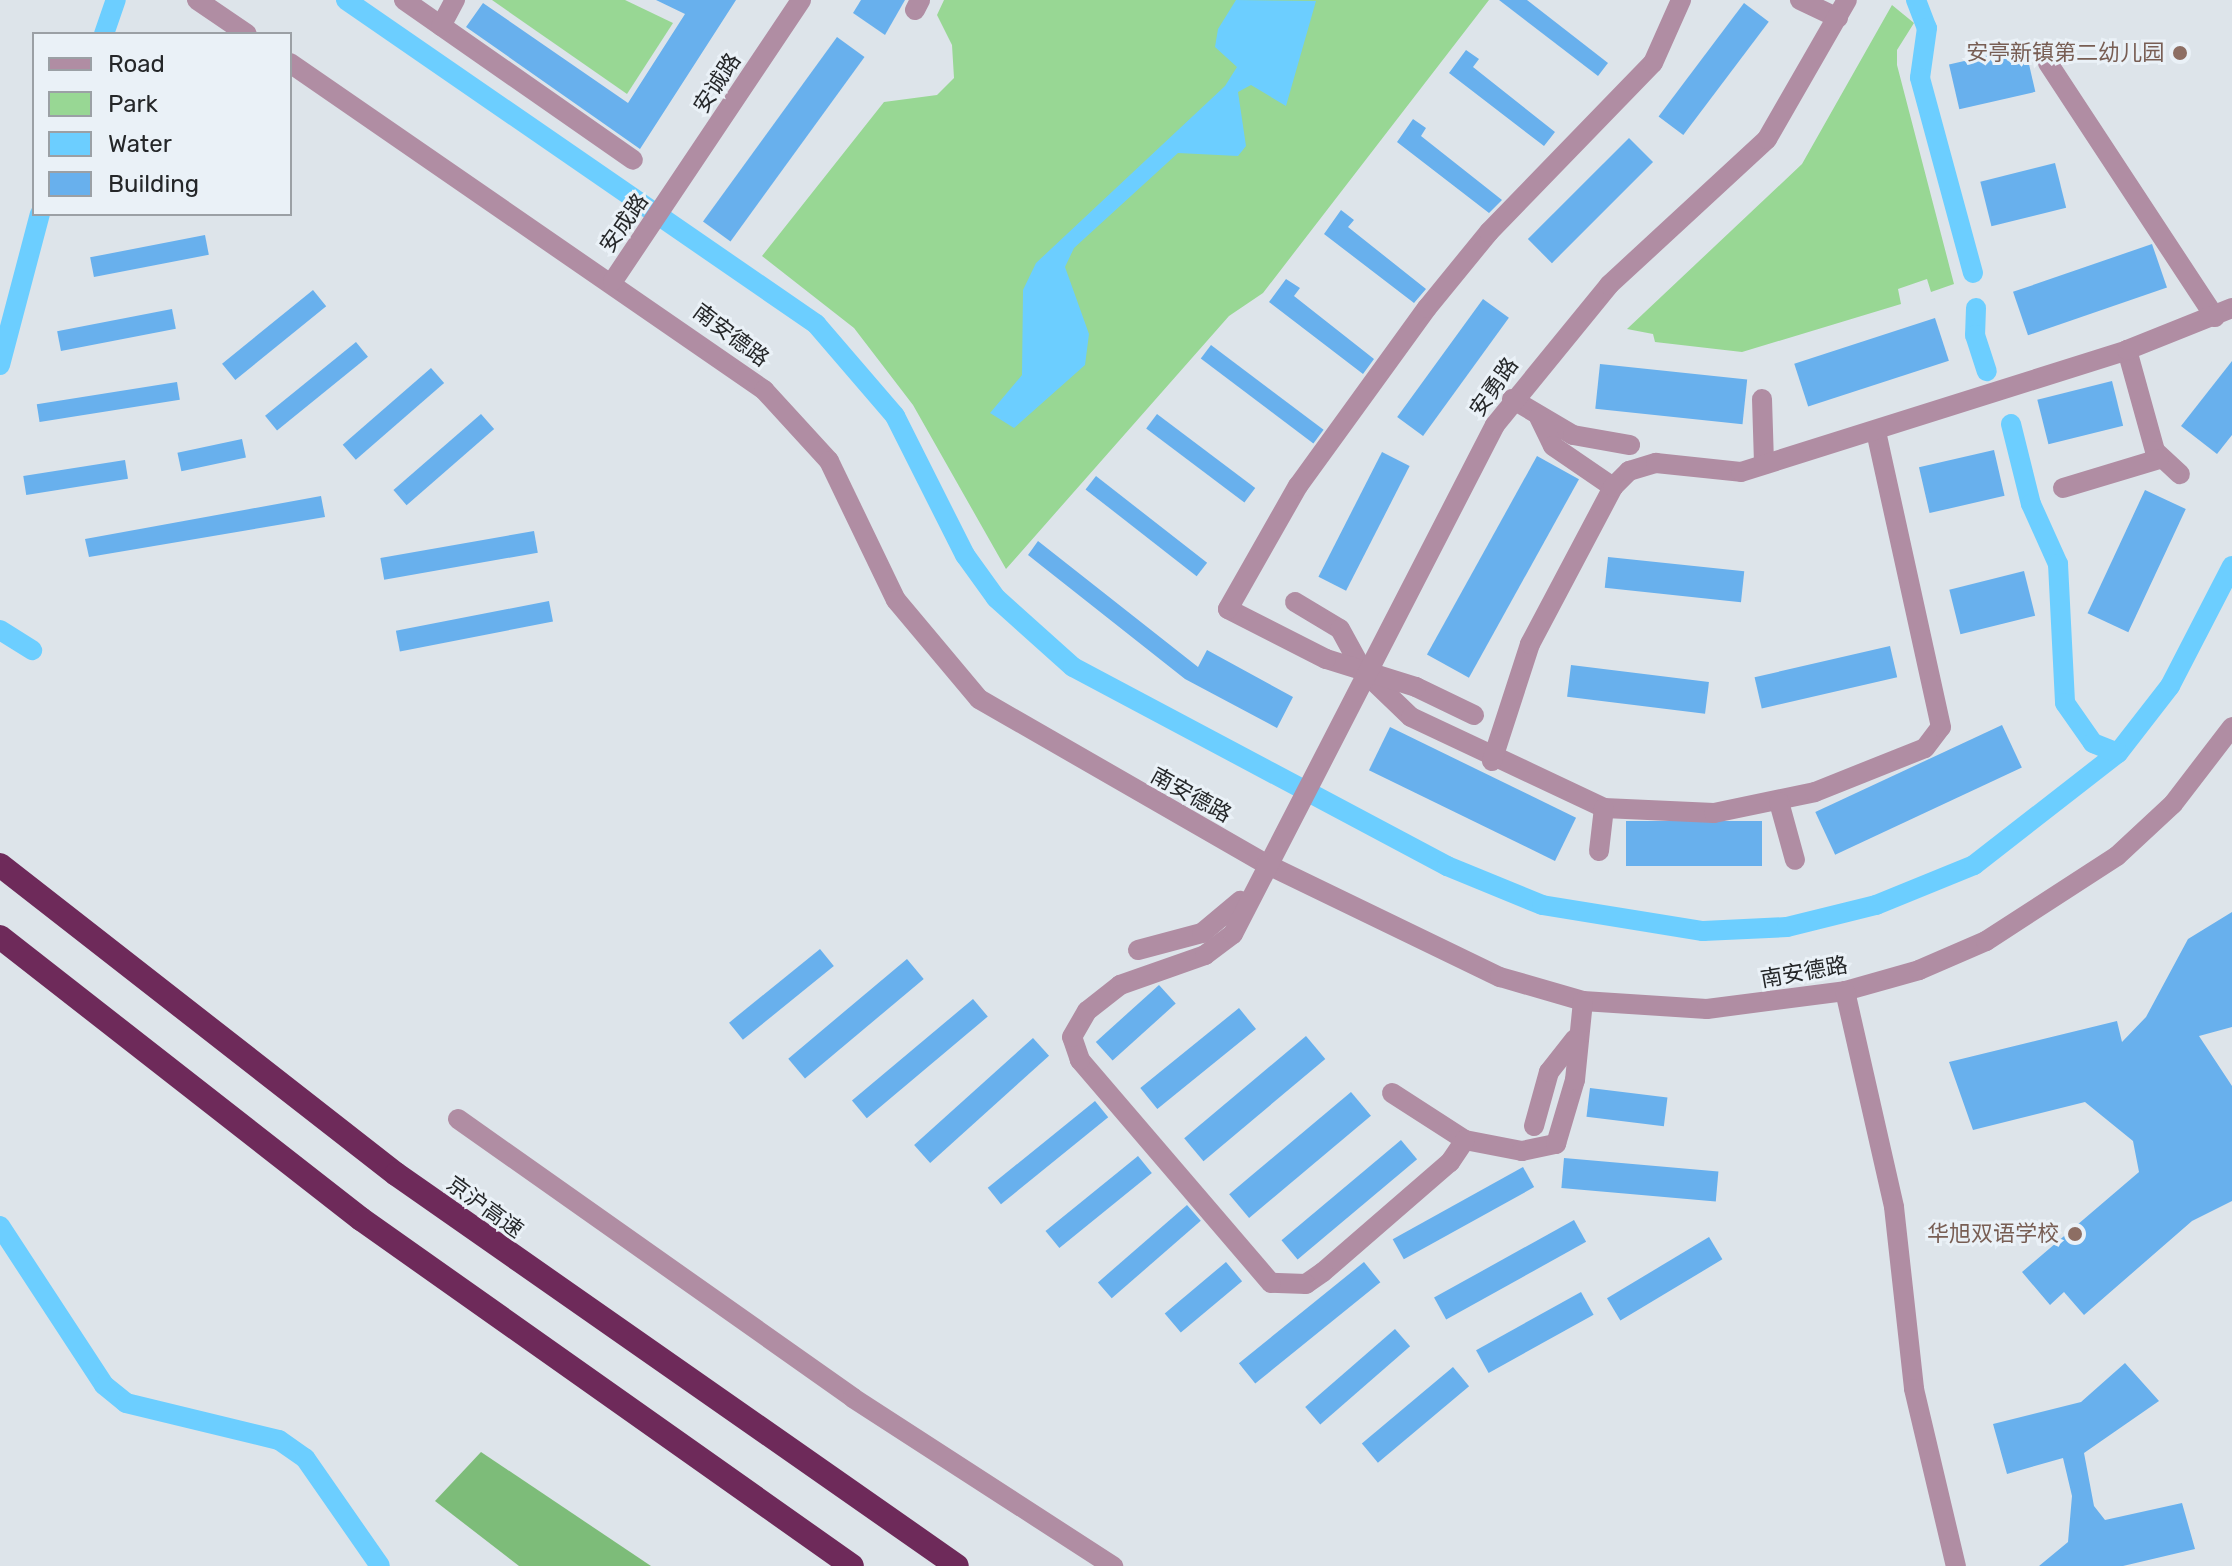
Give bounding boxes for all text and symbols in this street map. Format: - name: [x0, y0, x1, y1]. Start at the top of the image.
- legend: [32, 32, 292, 216]
- place label: 安亭新镇第二幼儿园: [1966, 40, 2164, 66]
- marker: 安亭新镇第二幼儿园: [2171, 44, 2189, 62]
- street label: 安诚路: [688, 48, 746, 118]
- text: Road: [108, 50, 165, 78]
- text: Park: [108, 90, 158, 118]
- text: Water: [108, 130, 172, 158]
- text: Building: [108, 170, 199, 198]
- street label: 安成路: [594, 188, 654, 258]
- street label: 南安德路: [688, 298, 774, 372]
- street label: 安勇路: [1464, 352, 1524, 422]
- street label: 南安德路: [1146, 762, 1236, 828]
- street label: 南安德路: [1758, 951, 1850, 993]
- street label: 京沪高速: [442, 1170, 528, 1244]
- place label: 华旭双语学校: [1927, 1221, 2059, 1247]
- marker: 华旭双语学校: [2066, 1225, 2084, 1243]

